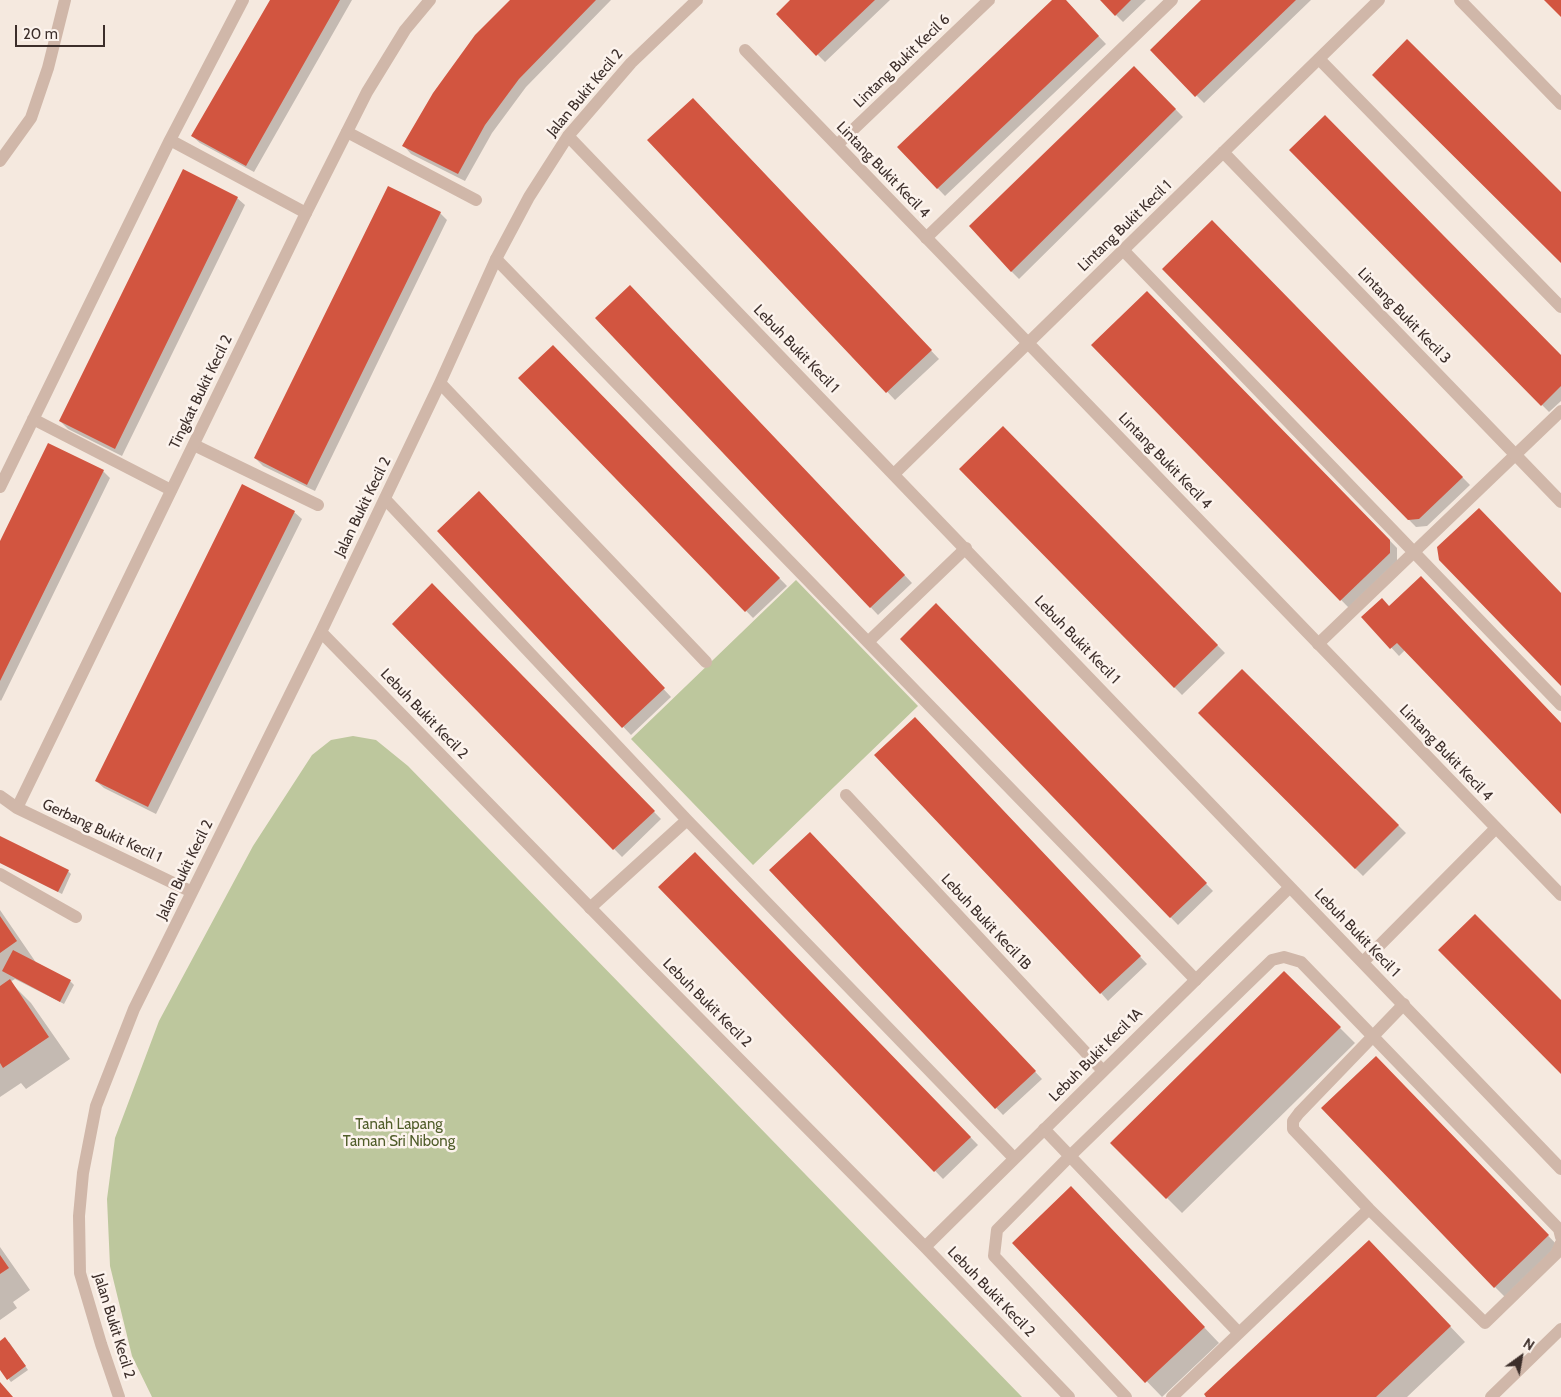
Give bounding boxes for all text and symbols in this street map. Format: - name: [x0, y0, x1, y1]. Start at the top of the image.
- street label: Lintang Bukit Kecil 6: [850, 11, 954, 111]
- scale bar: [18, 15, 108, 47]
- text: 20 m: [23, 25, 58, 43]
- street label: Jalan Bukit Kecil 2: [543, 46, 627, 140]
- street label: Lintang Bukit Kecil 4: [833, 118, 933, 222]
- street label: Lintang Bukit Kecil 1: [1075, 177, 1175, 275]
- street label: Lintang Bukit Kecil 3: [1354, 264, 1454, 368]
- street label: Lebuh Bukit Kecil 1: [749, 301, 843, 397]
- street label: Tingkat Bukit Kecil 2: [166, 332, 236, 452]
- street label: Lintang Bukit Kecil 4: [1115, 409, 1215, 513]
- street label: Jalan Bukit Kecil 2: [331, 454, 395, 560]
- street label: Lebuh Bukit Kecil 1: [1030, 592, 1124, 688]
- street label: Lebuh Bukit Kecil 2: [376, 665, 472, 763]
- street label: Lintang Bukit Kecil 4: [1396, 701, 1496, 805]
- street label: Gerbang Bukit Kecil 1: [39, 795, 165, 867]
- street label: Jalan Bukit Kecil 2: [153, 817, 217, 923]
- street label: Lebuh Bukit Kecil 1B: [937, 870, 1035, 974]
- street label: Lebuh Bukit Kecil 1: [1310, 885, 1404, 981]
- street label: Lebuh Bukit Kecil 2: [659, 955, 755, 1051]
- street label: Lebuh Bukit Kecil 1A: [1046, 1005, 1146, 1105]
- park label: Tanah Lapang Taman Sri Nibong: [343, 1116, 455, 1151]
- street label: Lebuh Bukit Kecil 2: [943, 1243, 1039, 1341]
- street label: Jalan Bukit Kecil 2: [89, 1271, 139, 1381]
- north arrow: [1496, 1332, 1546, 1382]
- text: N: [1520, 1334, 1538, 1355]

